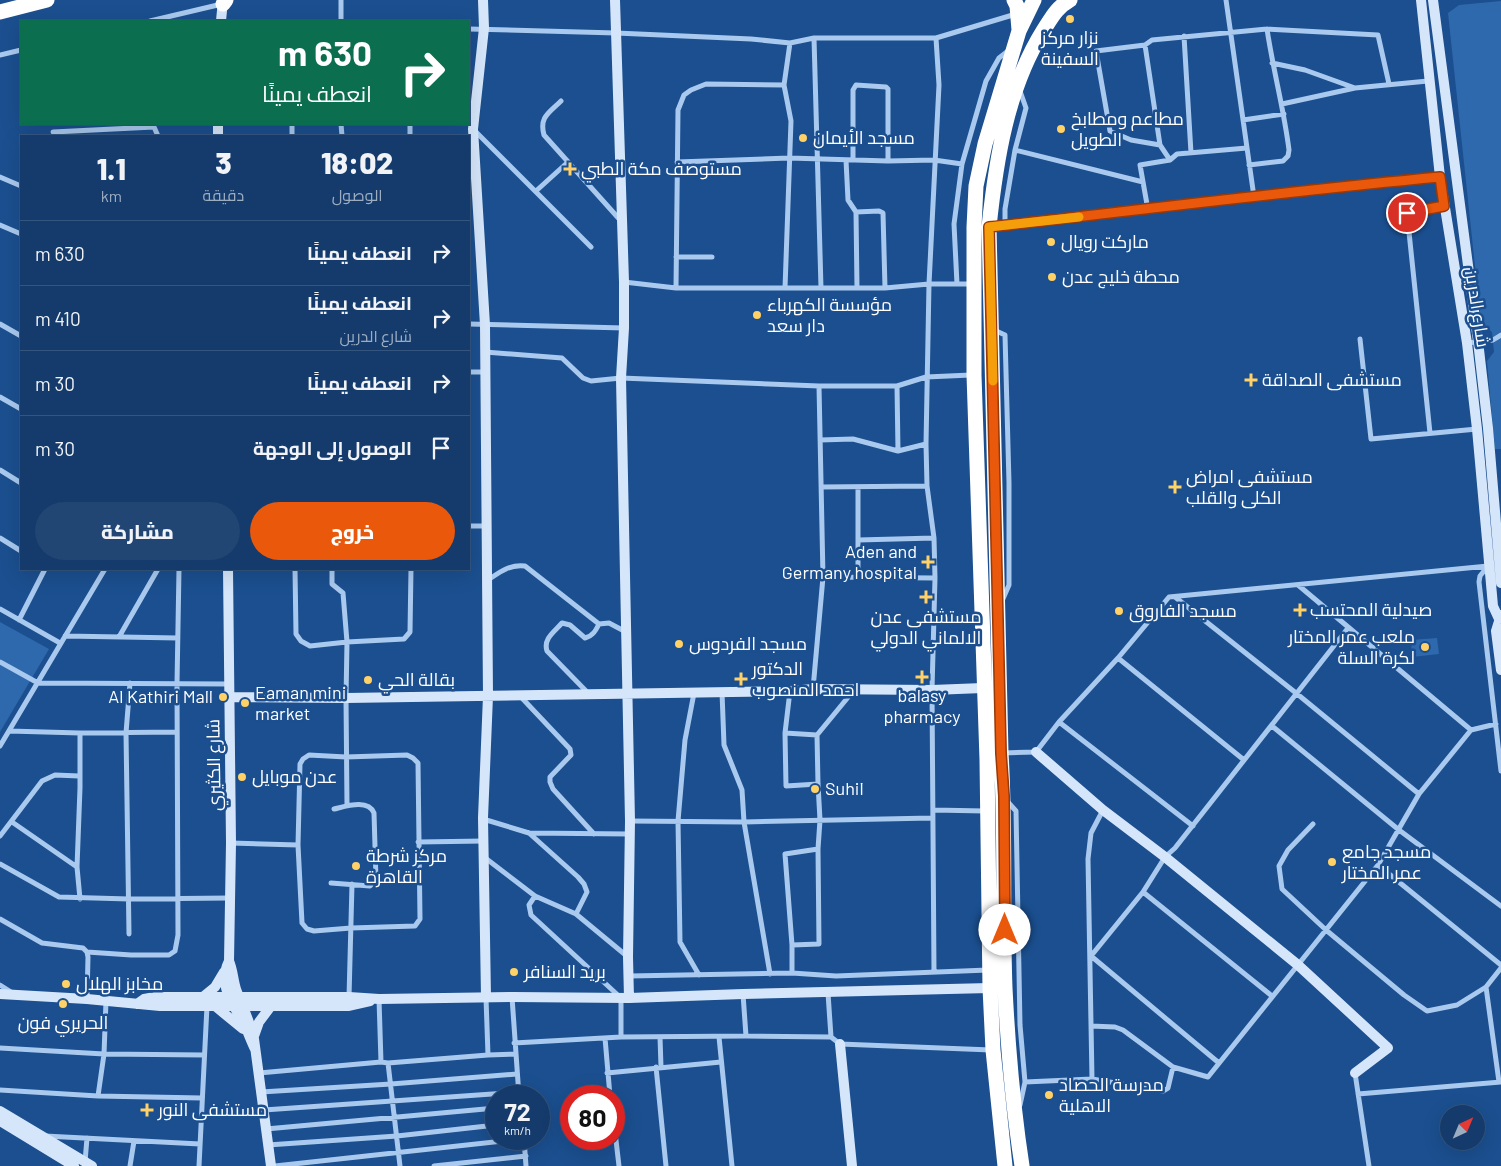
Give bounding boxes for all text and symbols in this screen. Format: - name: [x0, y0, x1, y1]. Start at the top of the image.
- marker: نزار مركز السفينة: [1064, 13, 1076, 25]
- place label: نزار مركز السفينة: [1041, 26, 1099, 69]
- text: 630 m: [278, 31, 372, 73]
- icon: right: [390, 40, 455, 105]
- text: انعطف يمينًا: [262, 80, 372, 106]
- place label: مطاعم ومطابخ الطويل: [1071, 107, 1184, 151]
- marker: مطاعم ومطابخ الطويل: [1055, 123, 1067, 135]
- place label: مسجد الأيمان: [813, 126, 915, 149]
- marker: مسجد الأيمان: [797, 132, 809, 144]
- text: 3: [215, 144, 232, 180]
- text: 18:02: [321, 144, 393, 180]
- text: 1.1: [97, 150, 126, 186]
- place label: مستوصف مكة الطبي: [581, 157, 742, 183]
- marker: مستوصف مكة الطبي: [563, 162, 577, 176]
- text: دقيقة: [203, 185, 244, 204]
- text: الوصول: [332, 185, 383, 204]
- text: km: [101, 186, 122, 205]
- pin: [1386, 192, 1428, 234]
- icon: arrive: [1393, 199, 1421, 227]
- place label: ماركت رويال: [1061, 230, 1149, 253]
- marker: ماركت رويال: [1045, 236, 1057, 248]
- icon: right: [427, 239, 455, 267]
- text: انعطف يمينًا: [307, 241, 412, 264]
- text: 630 m: [35, 242, 85, 265]
- place label: محطة خليج عدن: [1062, 265, 1180, 289]
- street label: شارع الدرين: [1459, 265, 1495, 349]
- marker: محطة خليج عدن: [1046, 271, 1058, 283]
- text: انعطف يمينًا: [307, 291, 412, 314]
- place label: مؤسسة الكهرباء دار سعد: [767, 293, 892, 337]
- icon: right: [427, 304, 455, 332]
- text: 410 m: [35, 307, 81, 330]
- marker: مؤسسة الكهرباء دار سعد: [751, 309, 763, 321]
- text: شارع الدرين: [340, 326, 412, 345]
- place label: مستشفى الصداقة: [1262, 368, 1402, 391]
- icon: right: [427, 369, 455, 397]
- text: انعطف يمينًا: [307, 371, 412, 394]
- text: 30 m: [35, 372, 75, 395]
- marker: مستشفى الصداقة: [1244, 373, 1258, 387]
- icon: arrive: [427, 434, 455, 462]
- text: الوصول إلى الوجهة: [253, 436, 412, 459]
- text: 30 m: [35, 437, 75, 460]
- place label: مستشفى امراض الكلى والقلب: [1186, 465, 1313, 509]
- marker: مستشفى امراض الكلى والقلب: [1168, 480, 1182, 494]
- button: مشاركة: [35, 502, 240, 560]
- button: خروج: [250, 502, 455, 560]
- place label: Aden and Germany hospital: [782, 540, 917, 583]
- marker: Aden and Germany hospital: [921, 555, 935, 569]
- marker: مستشفى عدن الالماني الدولي: [919, 590, 933, 604]
- place label: صيدلية المحتسب: [1310, 598, 1432, 620]
- place label: مسجد الفاروق: [1129, 599, 1237, 623]
- marker: صيدلية المحتسب: [1294, 604, 1306, 616]
- place label: مستشفى عدن الالماني الدولي: [870, 605, 982, 652]
- marker: مسجد الفاروق: [1113, 605, 1125, 617]
- place label: ملعب عمر المختار لكرة السلة: [1287, 625, 1415, 669]
- place label: مسجد الفردوس: [689, 632, 807, 655]
- marker: مسجد الفردوس: [673, 638, 685, 650]
- marker: ملعب عمر المختار لكرة السلة: [1419, 641, 1431, 653]
- place label: الدكتور احمد المنصوب: [751, 657, 859, 701]
- place label: بقالة الحي: [378, 668, 455, 694]
- marker: balasy pharmacy: [916, 671, 928, 683]
- marker: الدكتور احمد المنصوب: [734, 672, 748, 686]
- marker: بقالة الحي: [362, 674, 374, 686]
- place label: Eaman mini market: [255, 681, 346, 724]
- place label: balasy pharmacy: [883, 684, 961, 727]
- place label: Al Kathiri Mall: [108, 685, 213, 707]
- marker: Al Kathiri Mall: [217, 691, 229, 703]
- marker: Eaman mini market: [239, 697, 251, 709]
- street label: شارع الكثيري: [201, 719, 229, 811]
- place label: عدن موبايل: [252, 765, 337, 788]
- marker: عدن موبايل: [236, 771, 248, 783]
- place label: Suhil: [825, 777, 864, 799]
- marker: Suhil: [809, 783, 821, 795]
- place label: مسجد جامع عمر المختار: [1341, 840, 1431, 884]
- place label: مركز شرطة القاهرة: [366, 844, 447, 888]
- marker: مسجد جامع عمر المختار: [1326, 856, 1338, 868]
- marker: مركز شرطة القاهرة: [350, 860, 362, 872]
- position arrow: [978, 903, 1030, 955]
- place label: بريد السنافر: [523, 960, 606, 983]
- marker: بريد السنافر: [508, 966, 520, 978]
- place label: مخابز الهلال: [76, 972, 163, 995]
- marker: مخابز الهلال: [60, 978, 72, 990]
- marker: الحريري فون: [57, 998, 69, 1010]
- place label: الحريري فون: [18, 1011, 108, 1037]
- place label: مدرسة الحصاد الاهلية: [1059, 1073, 1164, 1116]
- speed limit sign: 80: [560, 1085, 625, 1150]
- marker: مدرسة الحصاد الاهلية: [1043, 1089, 1055, 1101]
- text: 72: [504, 1096, 531, 1126]
- place label: مستشفى النور: [157, 1098, 267, 1121]
- marker: مستشفى النور: [140, 1103, 154, 1117]
- north arrow: [1440, 1105, 1485, 1150]
- map controls: [1440, 1105, 1485, 1150]
- text: km/h: [504, 1123, 531, 1137]

